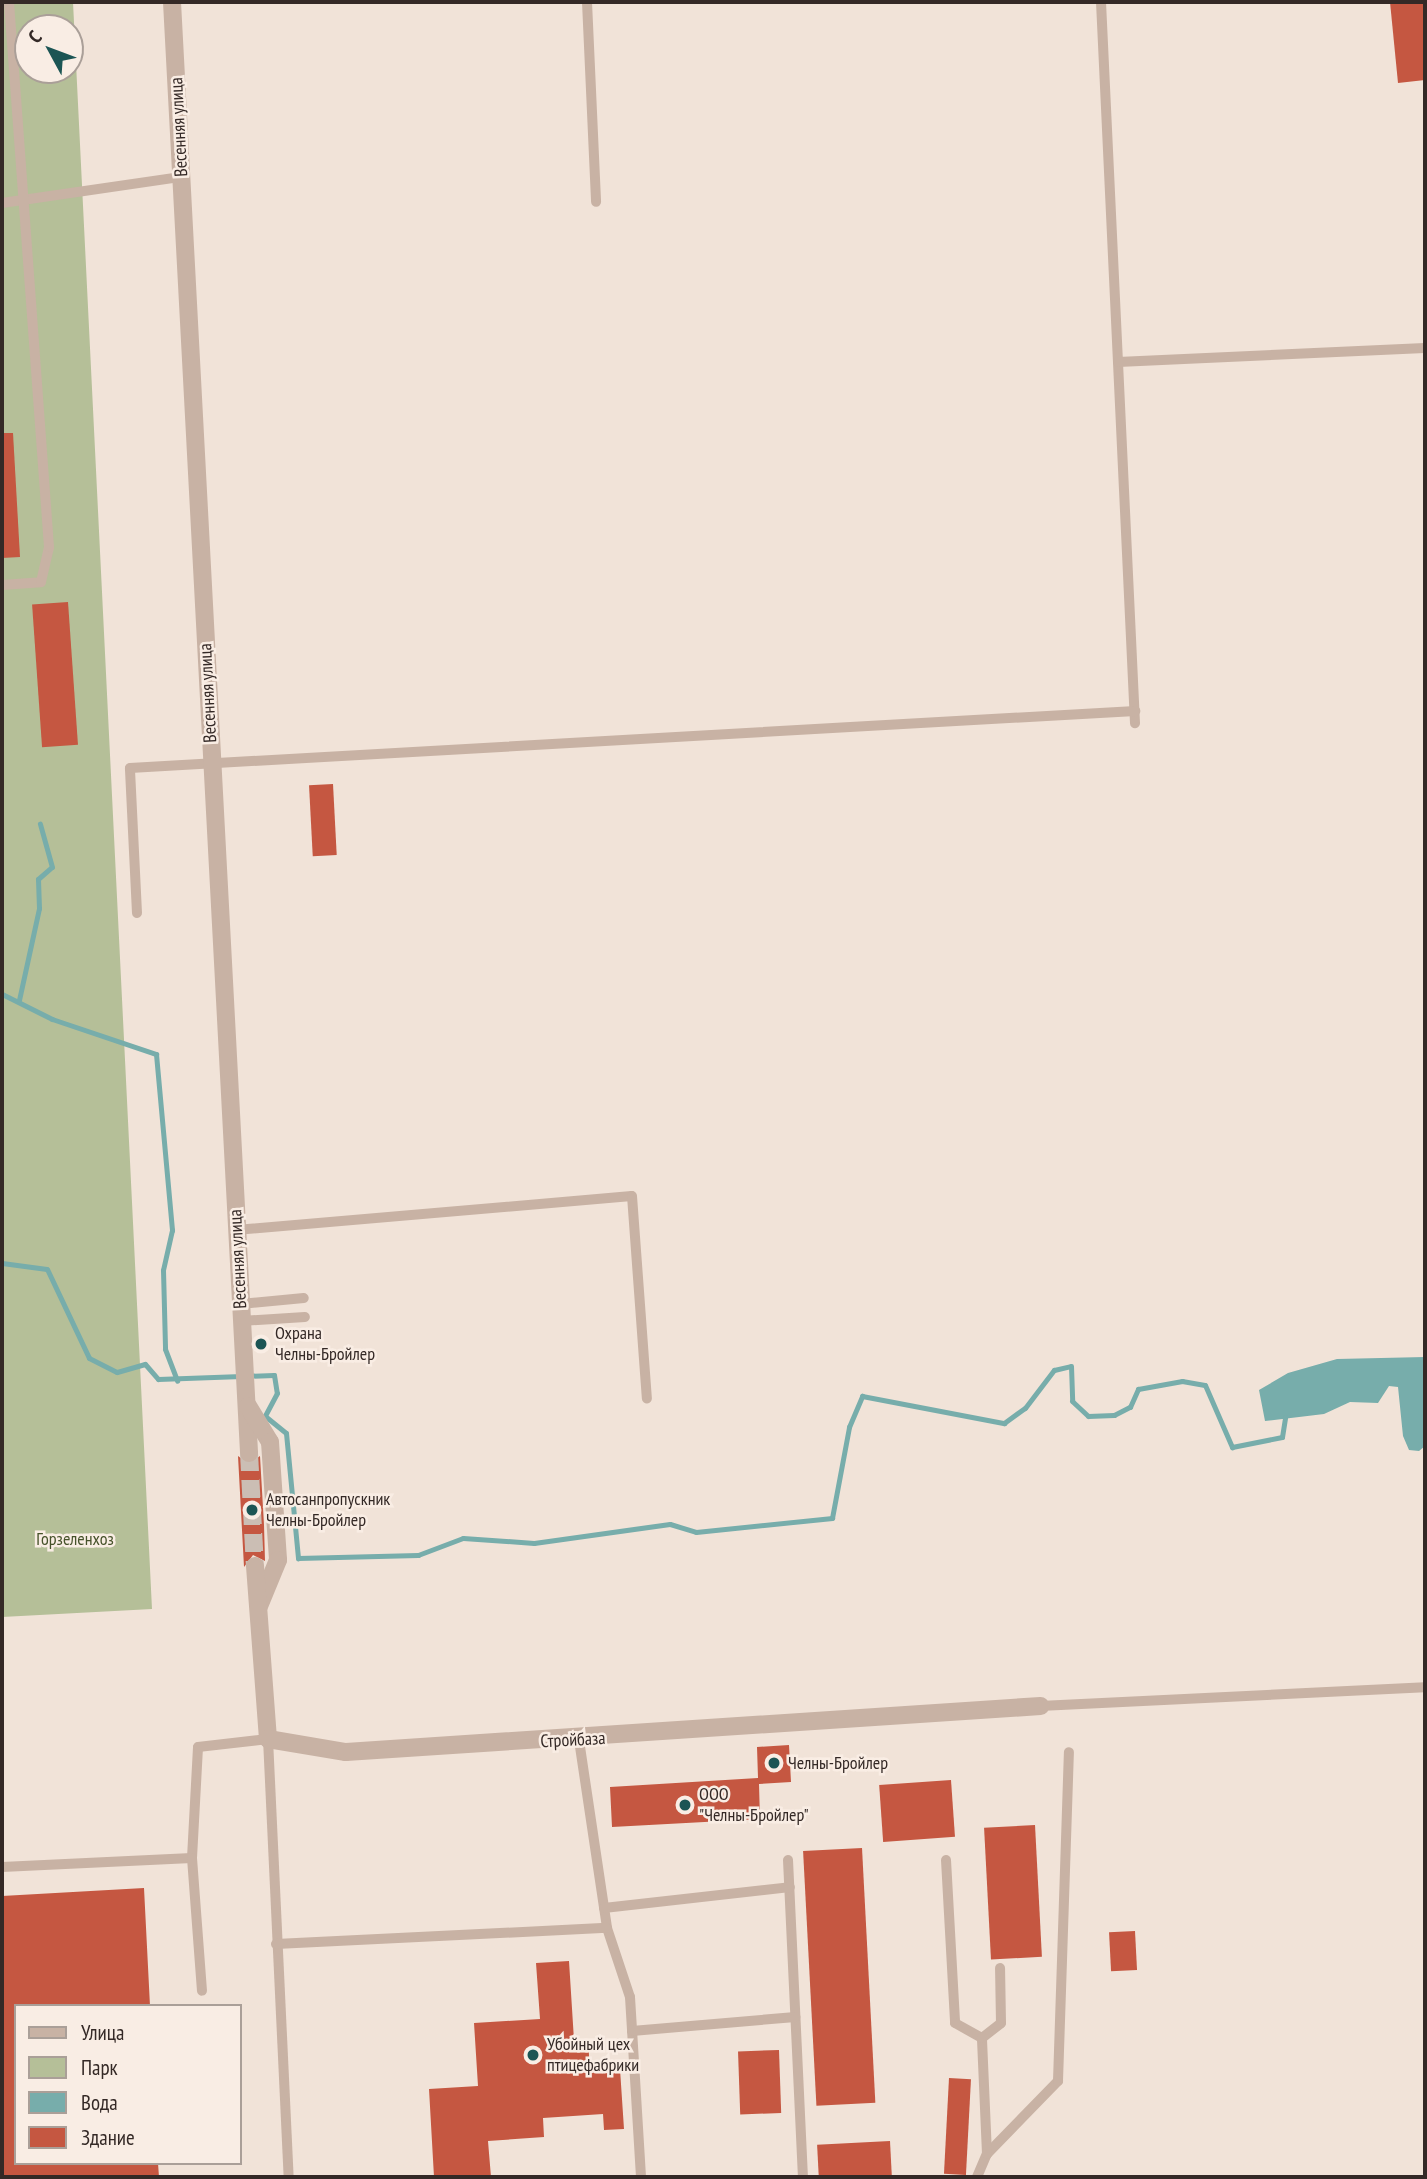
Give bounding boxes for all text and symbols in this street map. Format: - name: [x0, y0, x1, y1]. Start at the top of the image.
- north arrow: [14, 14, 84, 84]
- text: С: [23, 25, 47, 48]
- street label: Весенняя улица: [166, 77, 192, 177]
- street label: Весенняя улица: [195, 643, 221, 743]
- street label: Весенняя улица: [225, 1209, 251, 1309]
- place label: Охрана Челны-Бройлер: [275, 1323, 375, 1366]
- marker: Охрана Челны-Бройлер: [253, 1336, 269, 1352]
- place label: Автосанпропускник Челны-Бройлер: [266, 1489, 390, 1532]
- marker: Автосанпропускник Челны-Бройлер: [244, 1502, 260, 1518]
- park label: Горзеленхоз: [36, 1528, 114, 1550]
- street label: Стройбаза: [540, 1728, 606, 1752]
- place label: Челны-Бройлер: [788, 1752, 888, 1774]
- marker: Челны-Бройлер: [766, 1755, 782, 1771]
- place label: ООО "Челны-Бройлер": [699, 1784, 809, 1826]
- marker: ООО "Челны-Бройлер": [677, 1797, 693, 1813]
- legend: [14, 2004, 242, 2165]
- text: Улица: [81, 2019, 124, 2046]
- place label: Убойный цех птицефабрики: [547, 2034, 639, 2076]
- marker: Убойный цех птицефабрики: [525, 2047, 541, 2063]
- text: Парк: [81, 2054, 118, 2081]
- text: Вода: [81, 2089, 118, 2116]
- text: Здание: [81, 2124, 135, 2151]

